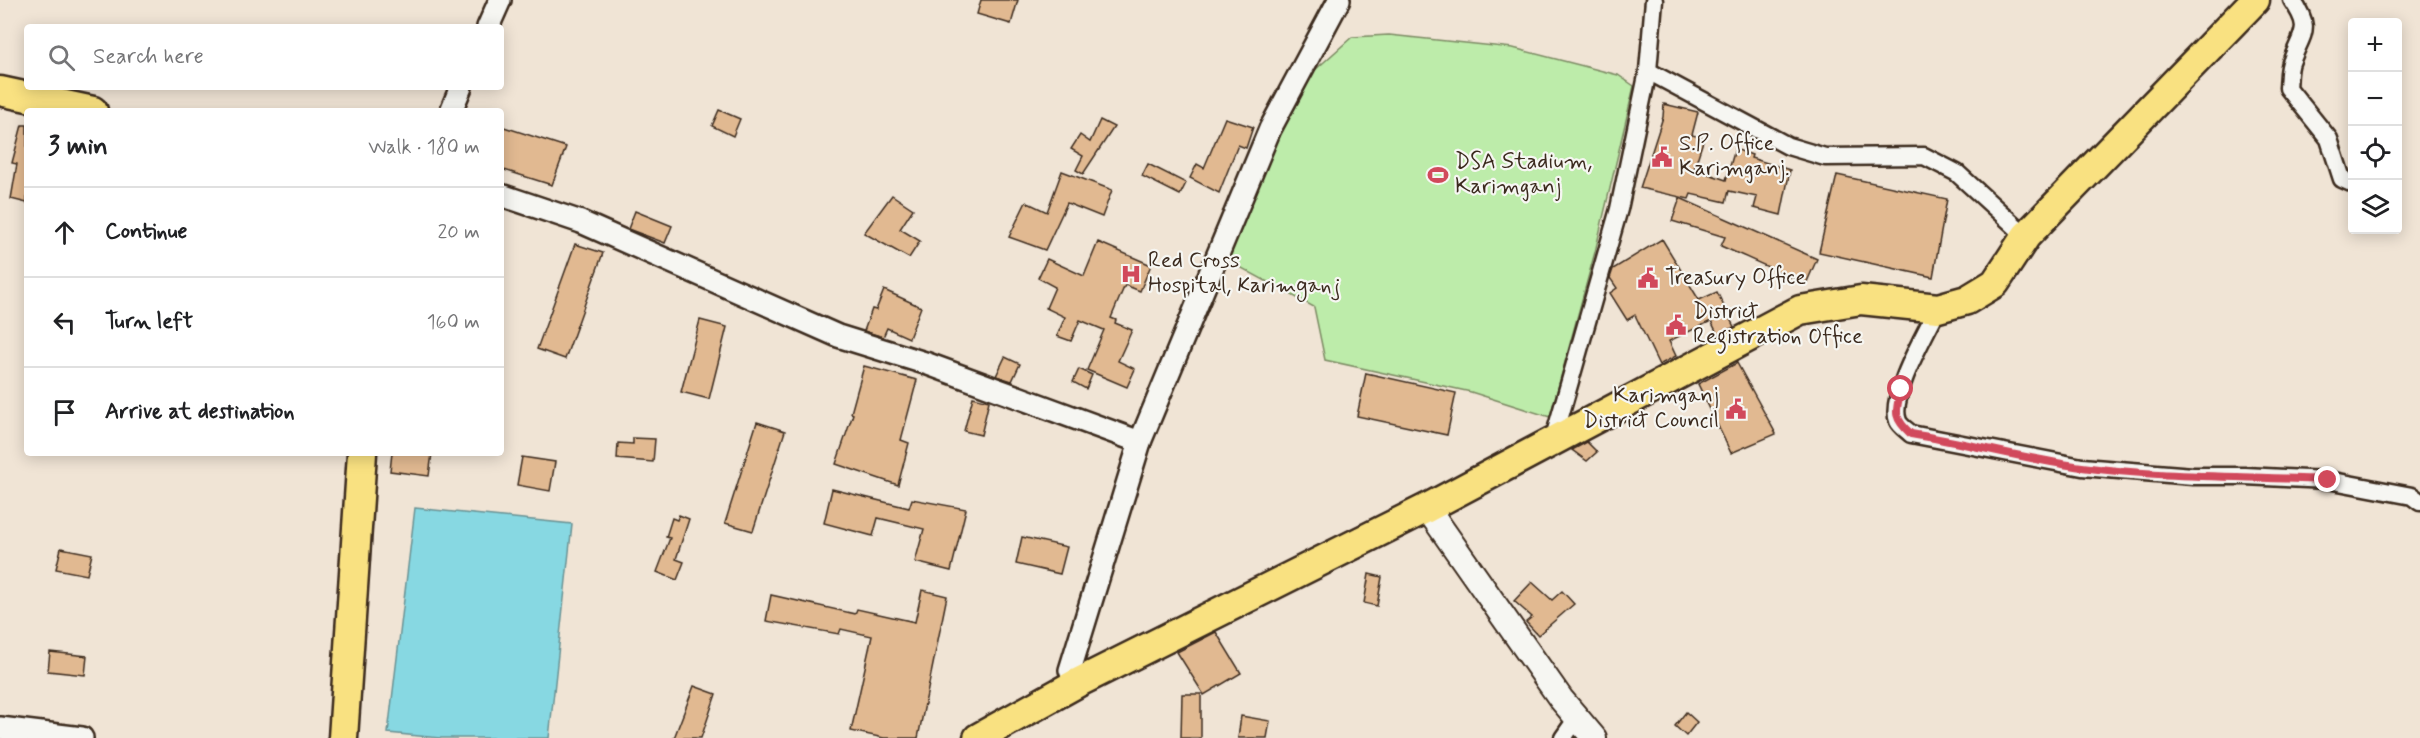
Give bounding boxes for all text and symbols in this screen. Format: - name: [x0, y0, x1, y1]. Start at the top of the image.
- map controls: [2348, 18, 2402, 234]
- button: +: [2348, 18, 2402, 72]
- search box: [24, 24, 504, 90]
- icon: search: [45, 41, 78, 74]
- text: Search here: [93, 43, 204, 71]
- button: −: [2348, 72, 2402, 126]
- button: locate: [2348, 126, 2402, 180]
- text: 3 min: [48, 130, 108, 164]
- place label: S.P. Office Karimganj.: [1679, 130, 1790, 184]
- text: Walk · 180 m: [368, 134, 480, 161]
- public building icon: S.P. Office Karimganj.: [1650, 145, 1674, 169]
- place label: DSA Stadium, Karimganj: [1455, 148, 1592, 202]
- sports icon: DSA Stadium, Karimganj: [1426, 163, 1450, 187]
- button: layers: [2348, 180, 2402, 234]
- icon: ahead: [48, 216, 81, 249]
- text: Continue: [105, 218, 187, 246]
- text: 20 m: [437, 219, 480, 246]
- place label: Red Cross Hospital, Karimganj: [1148, 247, 1340, 303]
- hospital icon: Red Cross Hospital, Karimganj: [1119, 262, 1143, 286]
- place label: Treasury Office: [1665, 264, 1806, 292]
- public building icon: Treasury Office: [1636, 266, 1660, 290]
- place label: District Registration Office: [1693, 298, 1863, 354]
- icon: left: [48, 306, 81, 339]
- text: Turn left: [105, 308, 193, 336]
- text: 160 m: [427, 309, 480, 336]
- public building icon: District Registration Office: [1664, 313, 1688, 337]
- route start: [1887, 375, 1913, 401]
- place label: Karimganj District Council: [1583, 382, 1719, 435]
- icon: arrive: [48, 396, 81, 429]
- public building icon: Karimganj District Council: [1724, 397, 1748, 421]
- text: Arrive at destination: [105, 398, 295, 426]
- route end: [2314, 466, 2340, 492]

